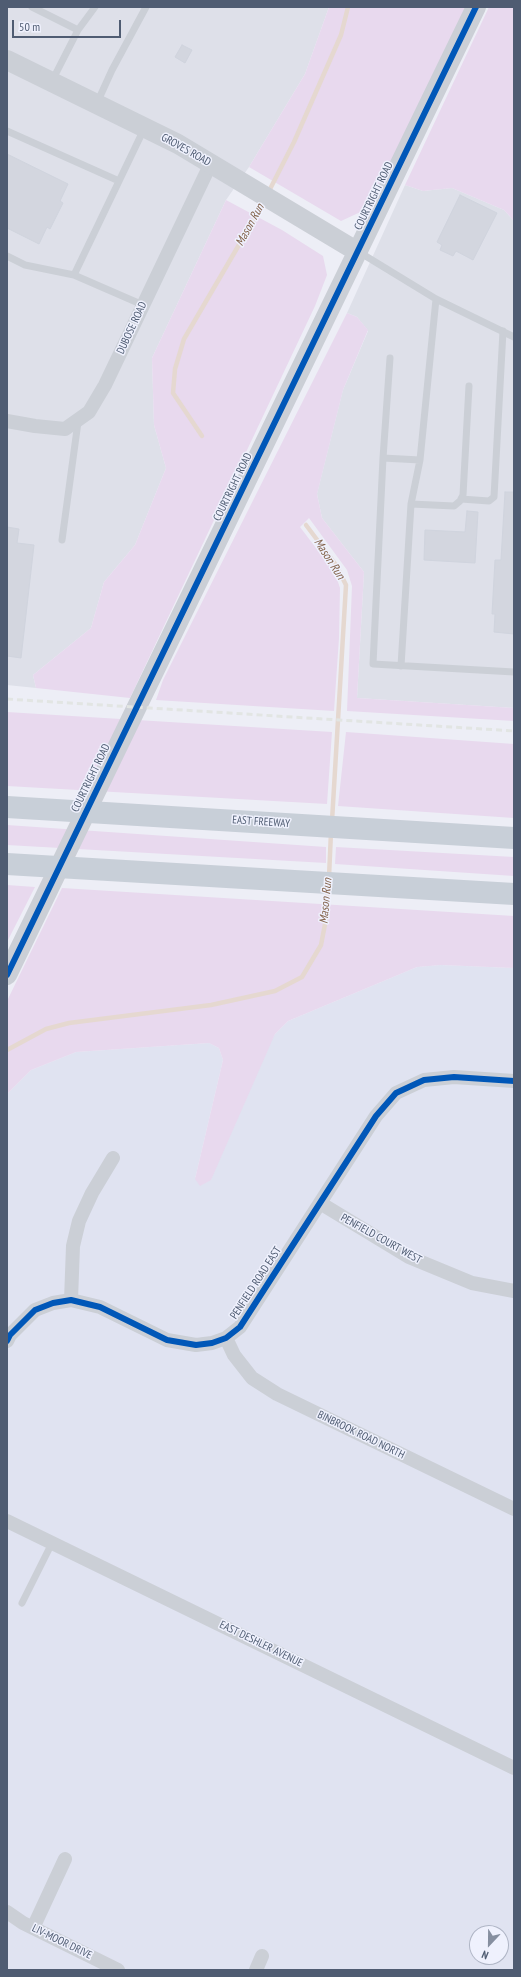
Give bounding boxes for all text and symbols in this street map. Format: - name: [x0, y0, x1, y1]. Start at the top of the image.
- scale bar: [14, 12, 123, 38]
- text: 50 m: [19, 19, 40, 34]
- street label: GROVES ROAD: [159, 131, 213, 169]
- street label: COURTRIGHT ROAD: [352, 160, 396, 232]
- water label: Mason Run: [233, 202, 267, 248]
- street label: DUBOSE ROAD: [114, 300, 150, 356]
- street label: COURTRIGHT ROAD: [211, 451, 255, 523]
- water label: Mason Run: [311, 536, 347, 582]
- street label: COURTRIGHT ROAD: [69, 742, 113, 814]
- street label: EAST FREEWAY: [232, 813, 290, 831]
- water label: Mason Run: [317, 878, 335, 924]
- street label: PENFIELD COURT WEST: [338, 1211, 424, 1267]
- street label: PENFIELD ROAD EAST: [228, 1244, 284, 1322]
- street label: BINBROOK ROAD NORTH: [315, 1408, 407, 1462]
- street label: EAST DESHLER AVENUE: [217, 1618, 305, 1670]
- street label: LIV-MOOR DRIVE: [30, 1922, 94, 1962]
- north arrow: [469, 1925, 509, 1965]
- text: N: [480, 1948, 490, 1963]

